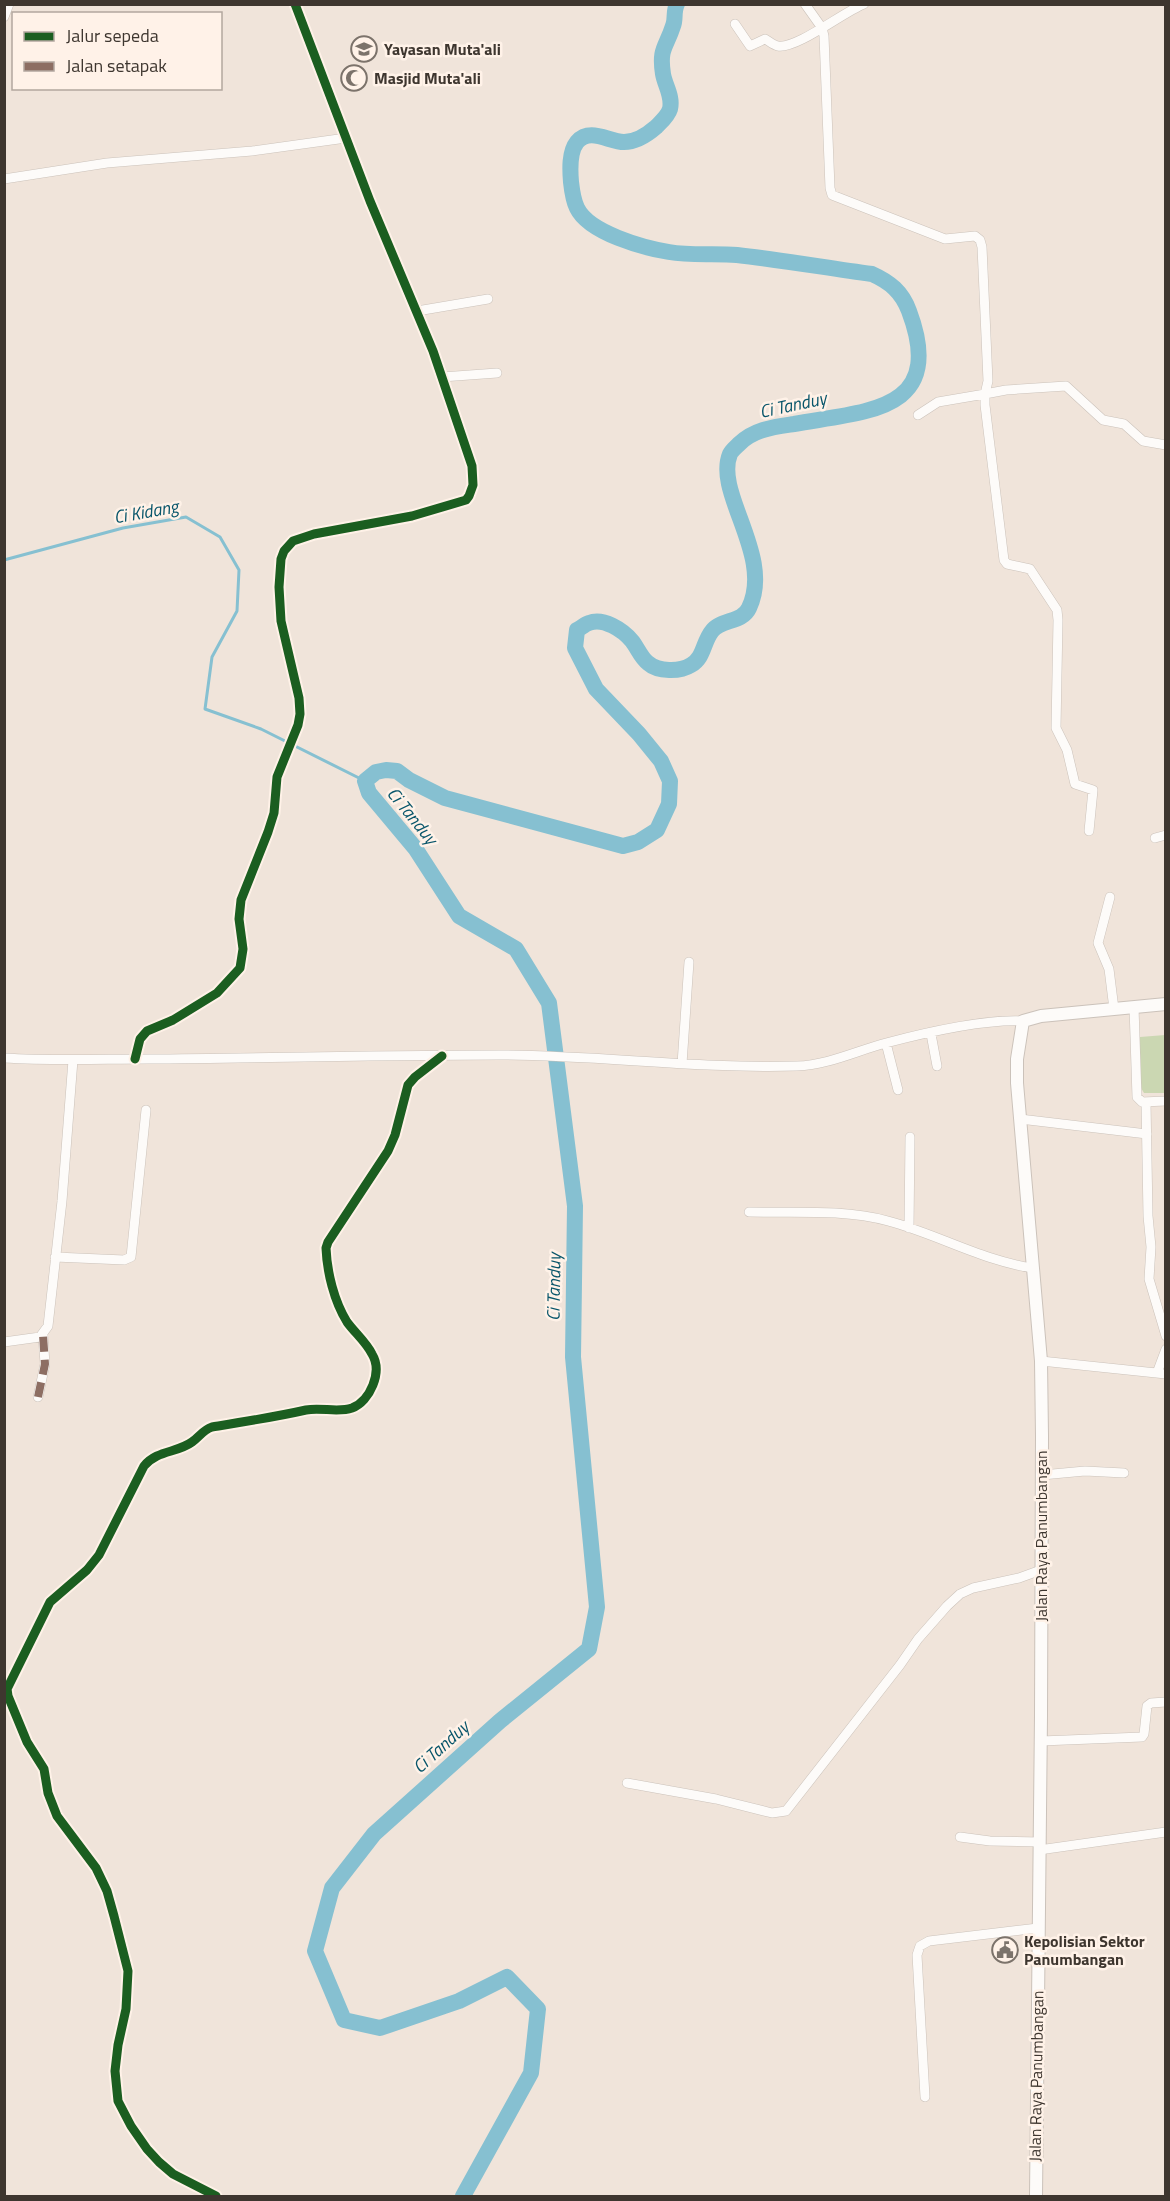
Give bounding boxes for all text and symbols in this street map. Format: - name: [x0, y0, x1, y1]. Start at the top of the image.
- legend: [12, 12, 222, 90]
- text: Jalur sepeda: [66, 22, 159, 49]
- school or university icon: Yayasan Muta'ali: [349, 34, 379, 64]
- place label: Yayasan Muta'ali: [384, 37, 501, 61]
- text: Jalan setapak: [66, 52, 167, 79]
- mosque icon: Masjid Muta'ali: [339, 63, 369, 93]
- place label: Masjid Muta'ali: [374, 66, 481, 90]
- water label: Ci Tanduy: [757, 384, 831, 425]
- water label: Ci Kidang: [111, 492, 183, 530]
- water label: Ci Tanduy: [381, 781, 445, 852]
- water label: Ci Tanduy: [539, 1251, 568, 1321]
- street label: Jalan Raya Panumbangan: [1029, 1450, 1053, 1622]
- water label: Ci Tanduy: [406, 1713, 476, 1779]
- place label: Kepolisian Sektor Panumbangan: [1024, 1929, 1145, 1971]
- public building icon: Kepolisian Sektor Panumbangan: [990, 1935, 1020, 1965]
- street label: Jalan Raya Panumbangan: [1023, 1990, 1049, 2162]

